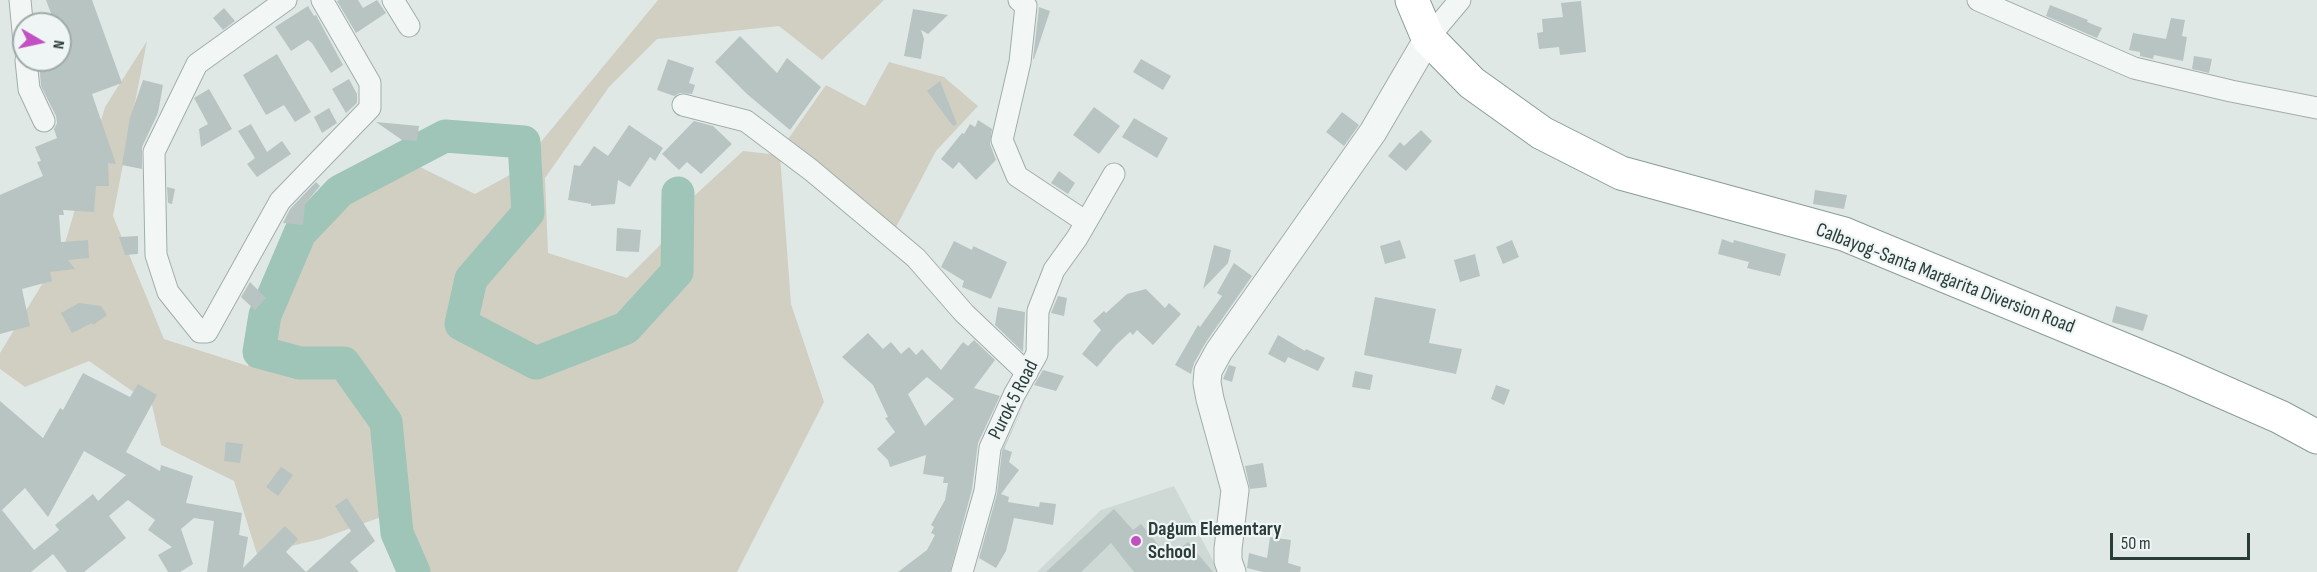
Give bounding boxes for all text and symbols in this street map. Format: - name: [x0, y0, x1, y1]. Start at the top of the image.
- north arrow: [12, 12, 72, 72]
- text: N: [48, 39, 68, 50]
- street label: Calbayog-Santa Margarita Diversion Road: [1812, 218, 2078, 340]
- street label: Purok 5 Road: [984, 356, 1044, 444]
- place label: Dagum Elementary School: [1148, 518, 1282, 565]
- scale bar: [2113, 521, 2252, 559]
- text: 50 m: [2121, 533, 2151, 554]
- marker: Dagum Elementary School: [1129, 534, 1143, 548]

